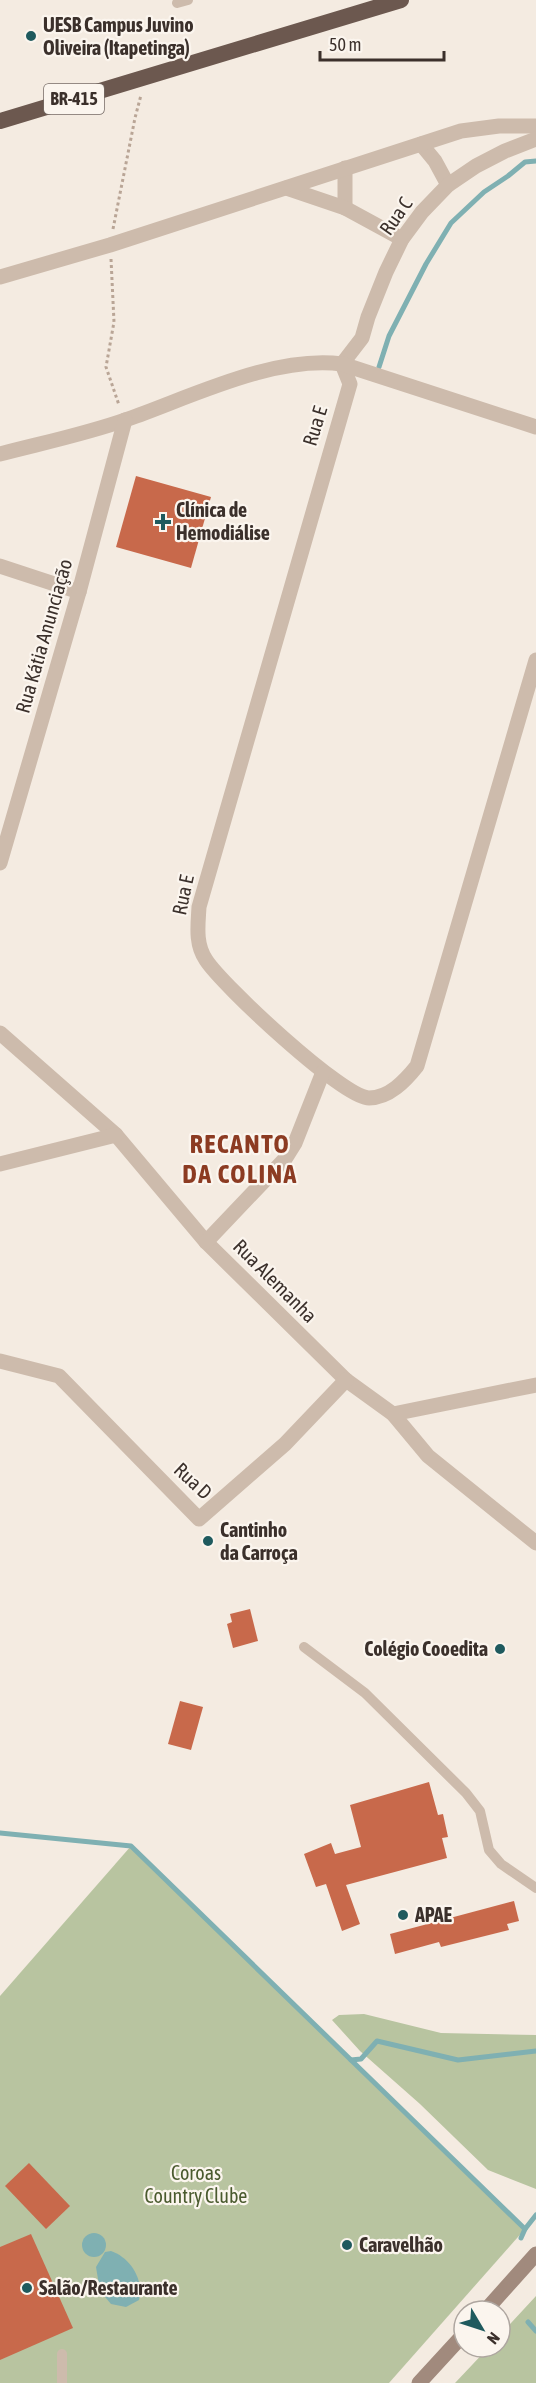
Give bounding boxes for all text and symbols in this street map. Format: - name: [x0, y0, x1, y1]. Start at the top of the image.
- place label: UESB Campus Juvino Oliveira (Itapetinga): [43, 13, 194, 59]
- scale bar: [320, 24, 444, 62]
- marker: UESB Campus Juvino Oliveira (Itapetinga): [24, 29, 38, 43]
- text: 50 m: [329, 34, 361, 55]
- road number: BR-415: [44, 84, 104, 114]
- street label: Rua C: [374, 192, 417, 239]
- street label: Rua E: [298, 403, 332, 448]
- place label: Clínica de Hemodiálise: [176, 498, 270, 544]
- marker: Clínica de Hemodiálise: [154, 513, 172, 531]
- street label: Rua Kátia Anunciação: [11, 556, 76, 715]
- street label: Rua E: [167, 872, 198, 917]
- district label: RECANTO DA COLINA: [182, 1129, 298, 1189]
- street label: Rua Alemanha: [229, 1234, 322, 1327]
- street label: Rua D: [170, 1458, 217, 1504]
- place label: Cantinho da Carroça: [220, 1518, 298, 1564]
- marker: Cantinho da Carroça: [201, 1534, 215, 1548]
- place label: Colégio Cooedita: [364, 1637, 488, 1660]
- marker: Colégio Cooedita: [493, 1642, 507, 1656]
- place label: APAE: [414, 1903, 453, 1926]
- marker: APAE: [396, 1908, 410, 1922]
- park label: Coroas Country Clube: [145, 2161, 247, 2207]
- place label: Caravelhão: [359, 2233, 443, 2256]
- marker: Caravelhão: [340, 2238, 354, 2252]
- place label: Salão/Restaurante: [39, 2276, 177, 2299]
- marker: Salão/Restaurante: [20, 2281, 34, 2295]
- north arrow: [452, 2299, 512, 2359]
- text: N: [484, 2329, 504, 2348]

